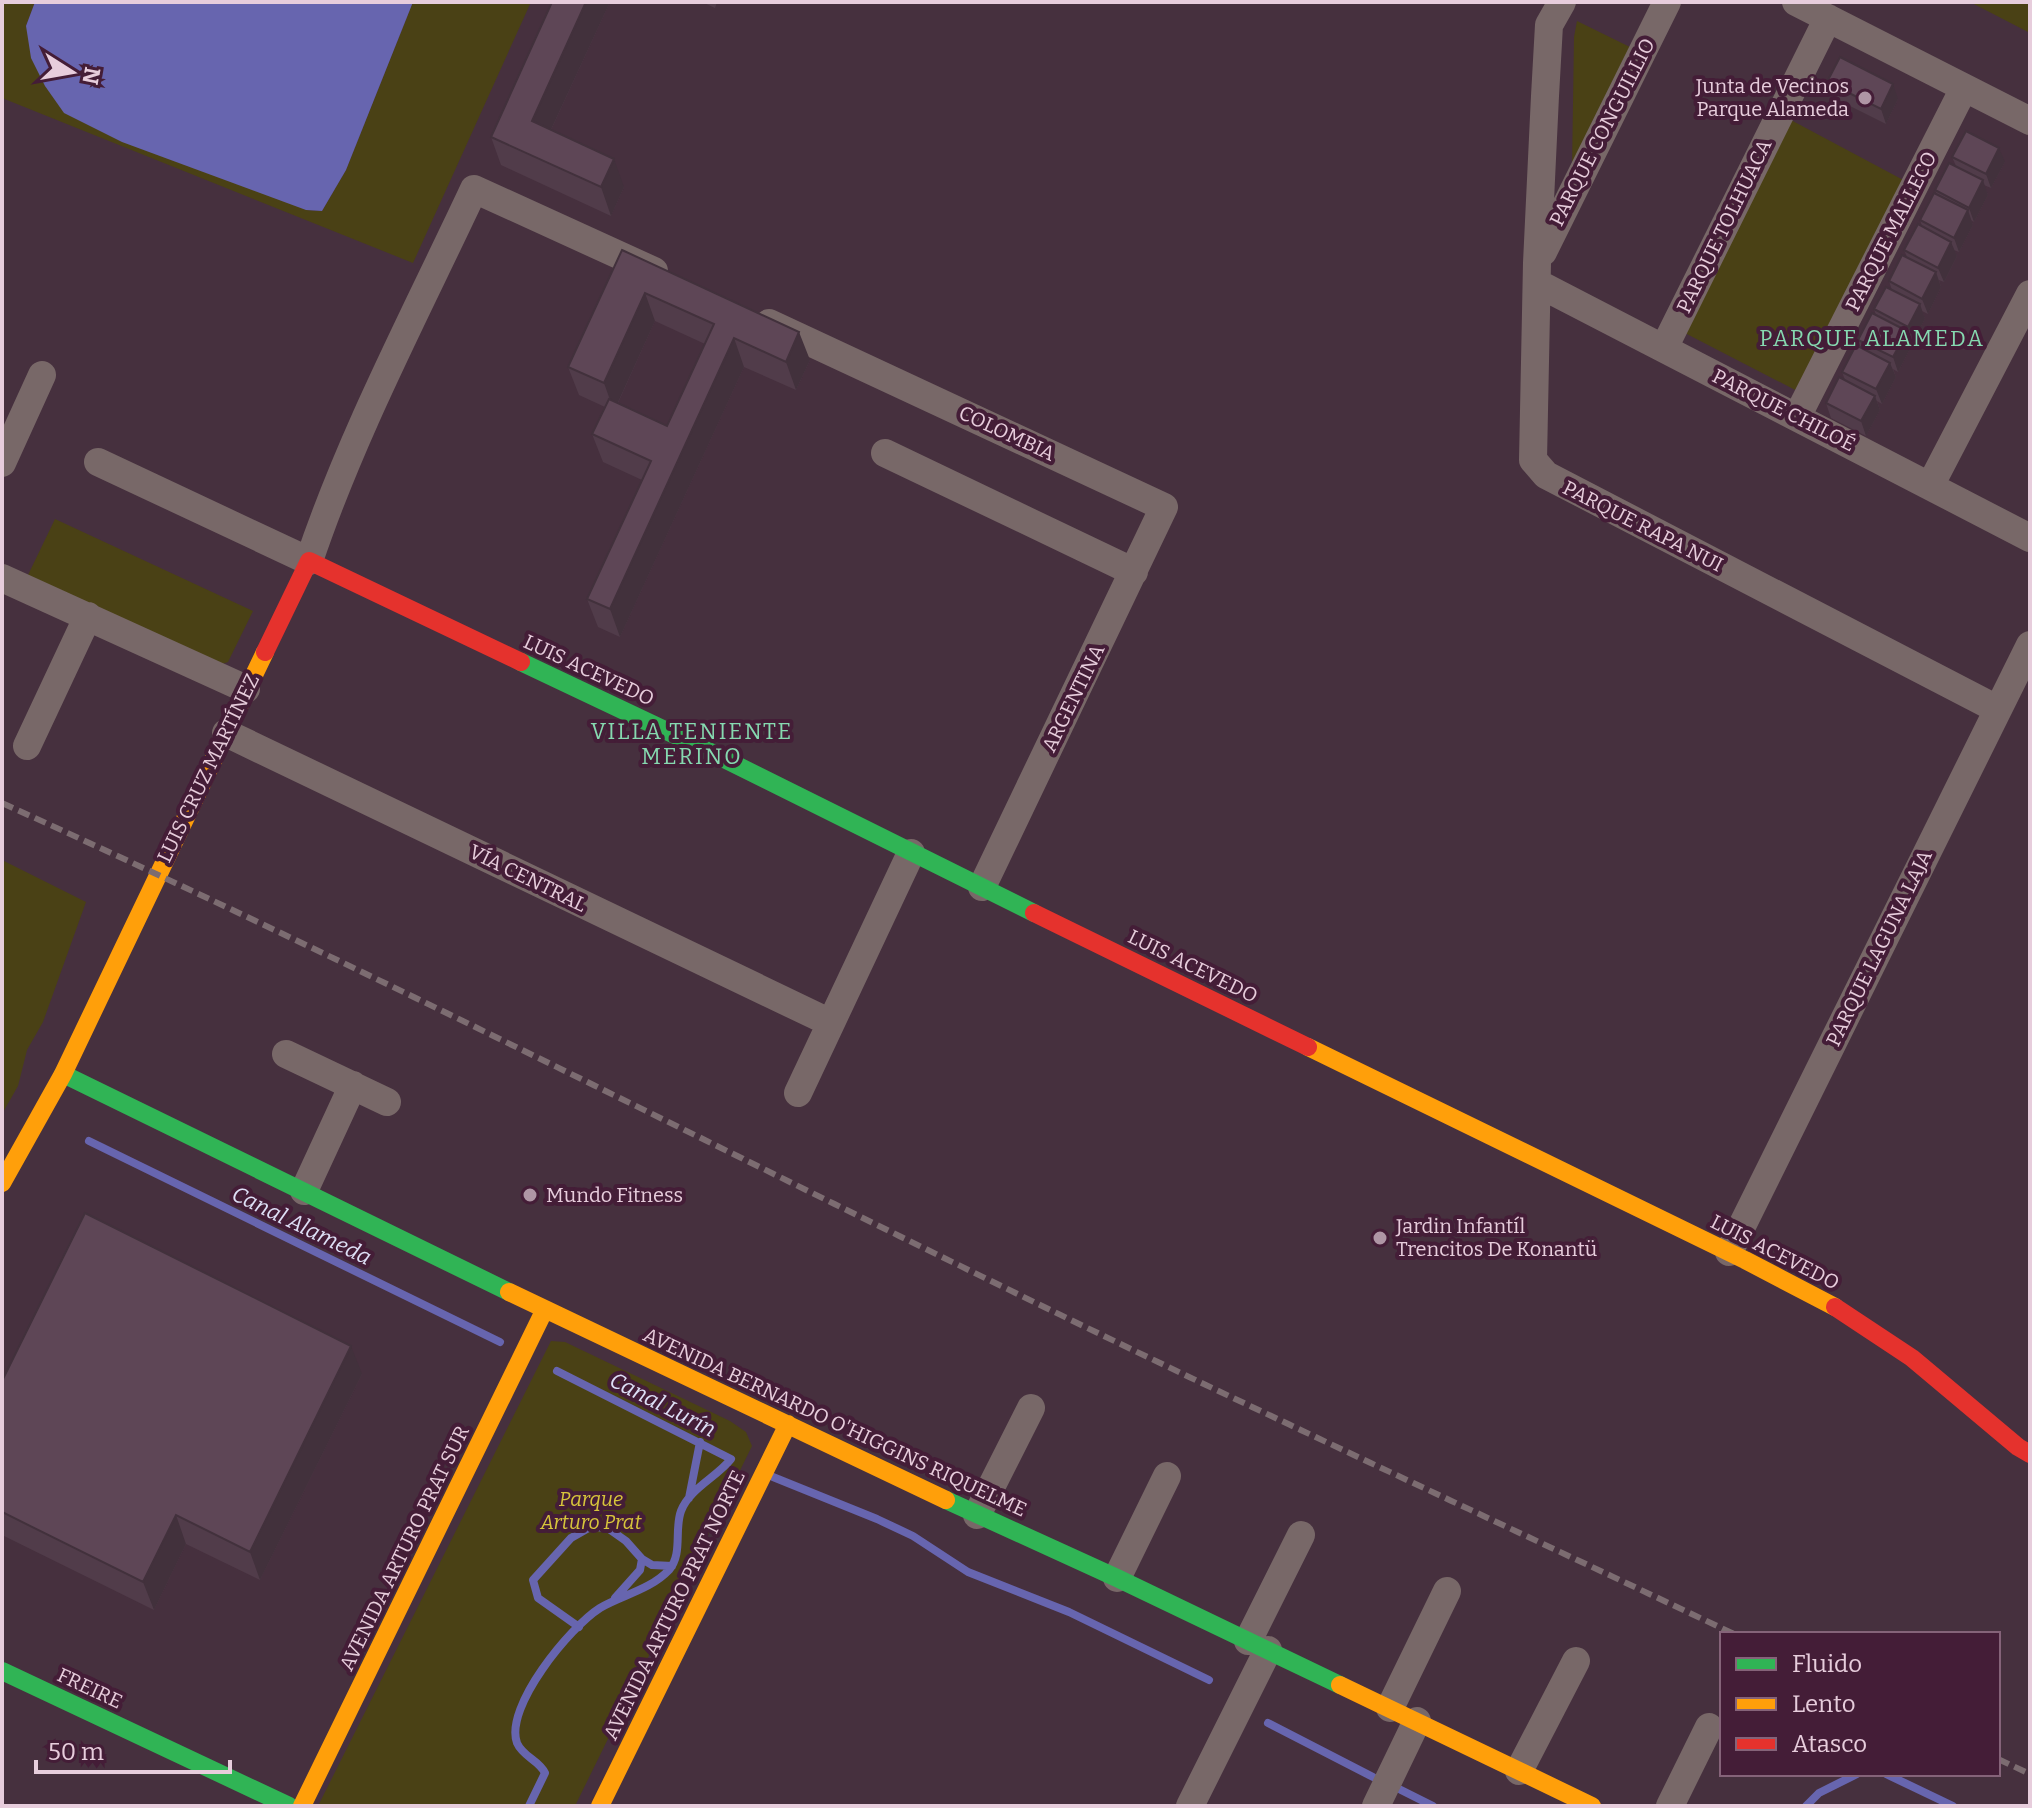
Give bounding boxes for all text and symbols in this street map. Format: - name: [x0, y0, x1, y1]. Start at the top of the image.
- north arrow: [32, 32, 112, 112]
- street label: PARQUE CONGUILLIO: [1544, 34, 1660, 230]
- text: N: [76, 65, 106, 87]
- place label: Junta de Vecinos Parque Alameda: [1695, 74, 1849, 121]
- marker: Junta de Vecinos Parque Alameda: [1856, 89, 1874, 107]
- street label: PARQUE TOLHUACA: [1672, 135, 1777, 317]
- street label: PARQUE MALLECO: [1840, 147, 1942, 315]
- district label: PARQUE ALAMEDA: [1759, 325, 1985, 352]
- street label: PARQUE CHILOÉ: [1709, 364, 1859, 456]
- street label: COLOMBIA: [955, 400, 1060, 466]
- street label: PARQUE RAPA NUI: [1559, 475, 1727, 577]
- street label: LUIS ACEVEDO: [520, 629, 658, 711]
- street label: ARGENTINA: [1037, 640, 1110, 756]
- street label: LUIS CRUZ MARTÍNEZ: [152, 670, 264, 866]
- district label: VILLA TENIENTE MERINO: [591, 718, 793, 770]
- street label: VÍA CENTRAL: [465, 839, 591, 917]
- street label: PARQUE LAGUNA LAJA: [1821, 845, 1937, 1050]
- street label: LUIS ACEVEDO: [1124, 924, 1262, 1008]
- water label: Canal Alameda: [228, 1180, 376, 1271]
- place label: Mundo Fitness: [546, 1183, 683, 1207]
- marker: Mundo Fitness: [521, 1186, 539, 1204]
- street label: LUIS ACEVEDO: [1707, 1209, 1843, 1295]
- place label: Jardin Infantíl Trencitos De Konantü: [1395, 1214, 1597, 1261]
- marker: Jardin Infantíl Trencitos De Konantü: [1371, 1229, 1389, 1247]
- street label: AVENIDA BERNARDO O'HIGGINS RIQUELME: [640, 1322, 1030, 1522]
- water label: Canal Lurín: [605, 1366, 720, 1443]
- street label: AVENIDA ARTURO PRAT SUR: [334, 1421, 474, 1675]
- street label: AVENIDA ARTURO PRAT NORTE: [598, 1466, 750, 1744]
- park label: Parque Arturo Prat: [539, 1487, 642, 1534]
- legend: [1720, 1632, 2000, 1776]
- text: Fluido: [1792, 1650, 1862, 1678]
- street label: FREIRE: [54, 1663, 126, 1713]
- text: Lento: [1792, 1690, 1855, 1718]
- scale bar: [36, 1724, 230, 1774]
- text: Atasco: [1792, 1730, 1867, 1758]
- text: 50 m: [48, 1738, 104, 1766]

